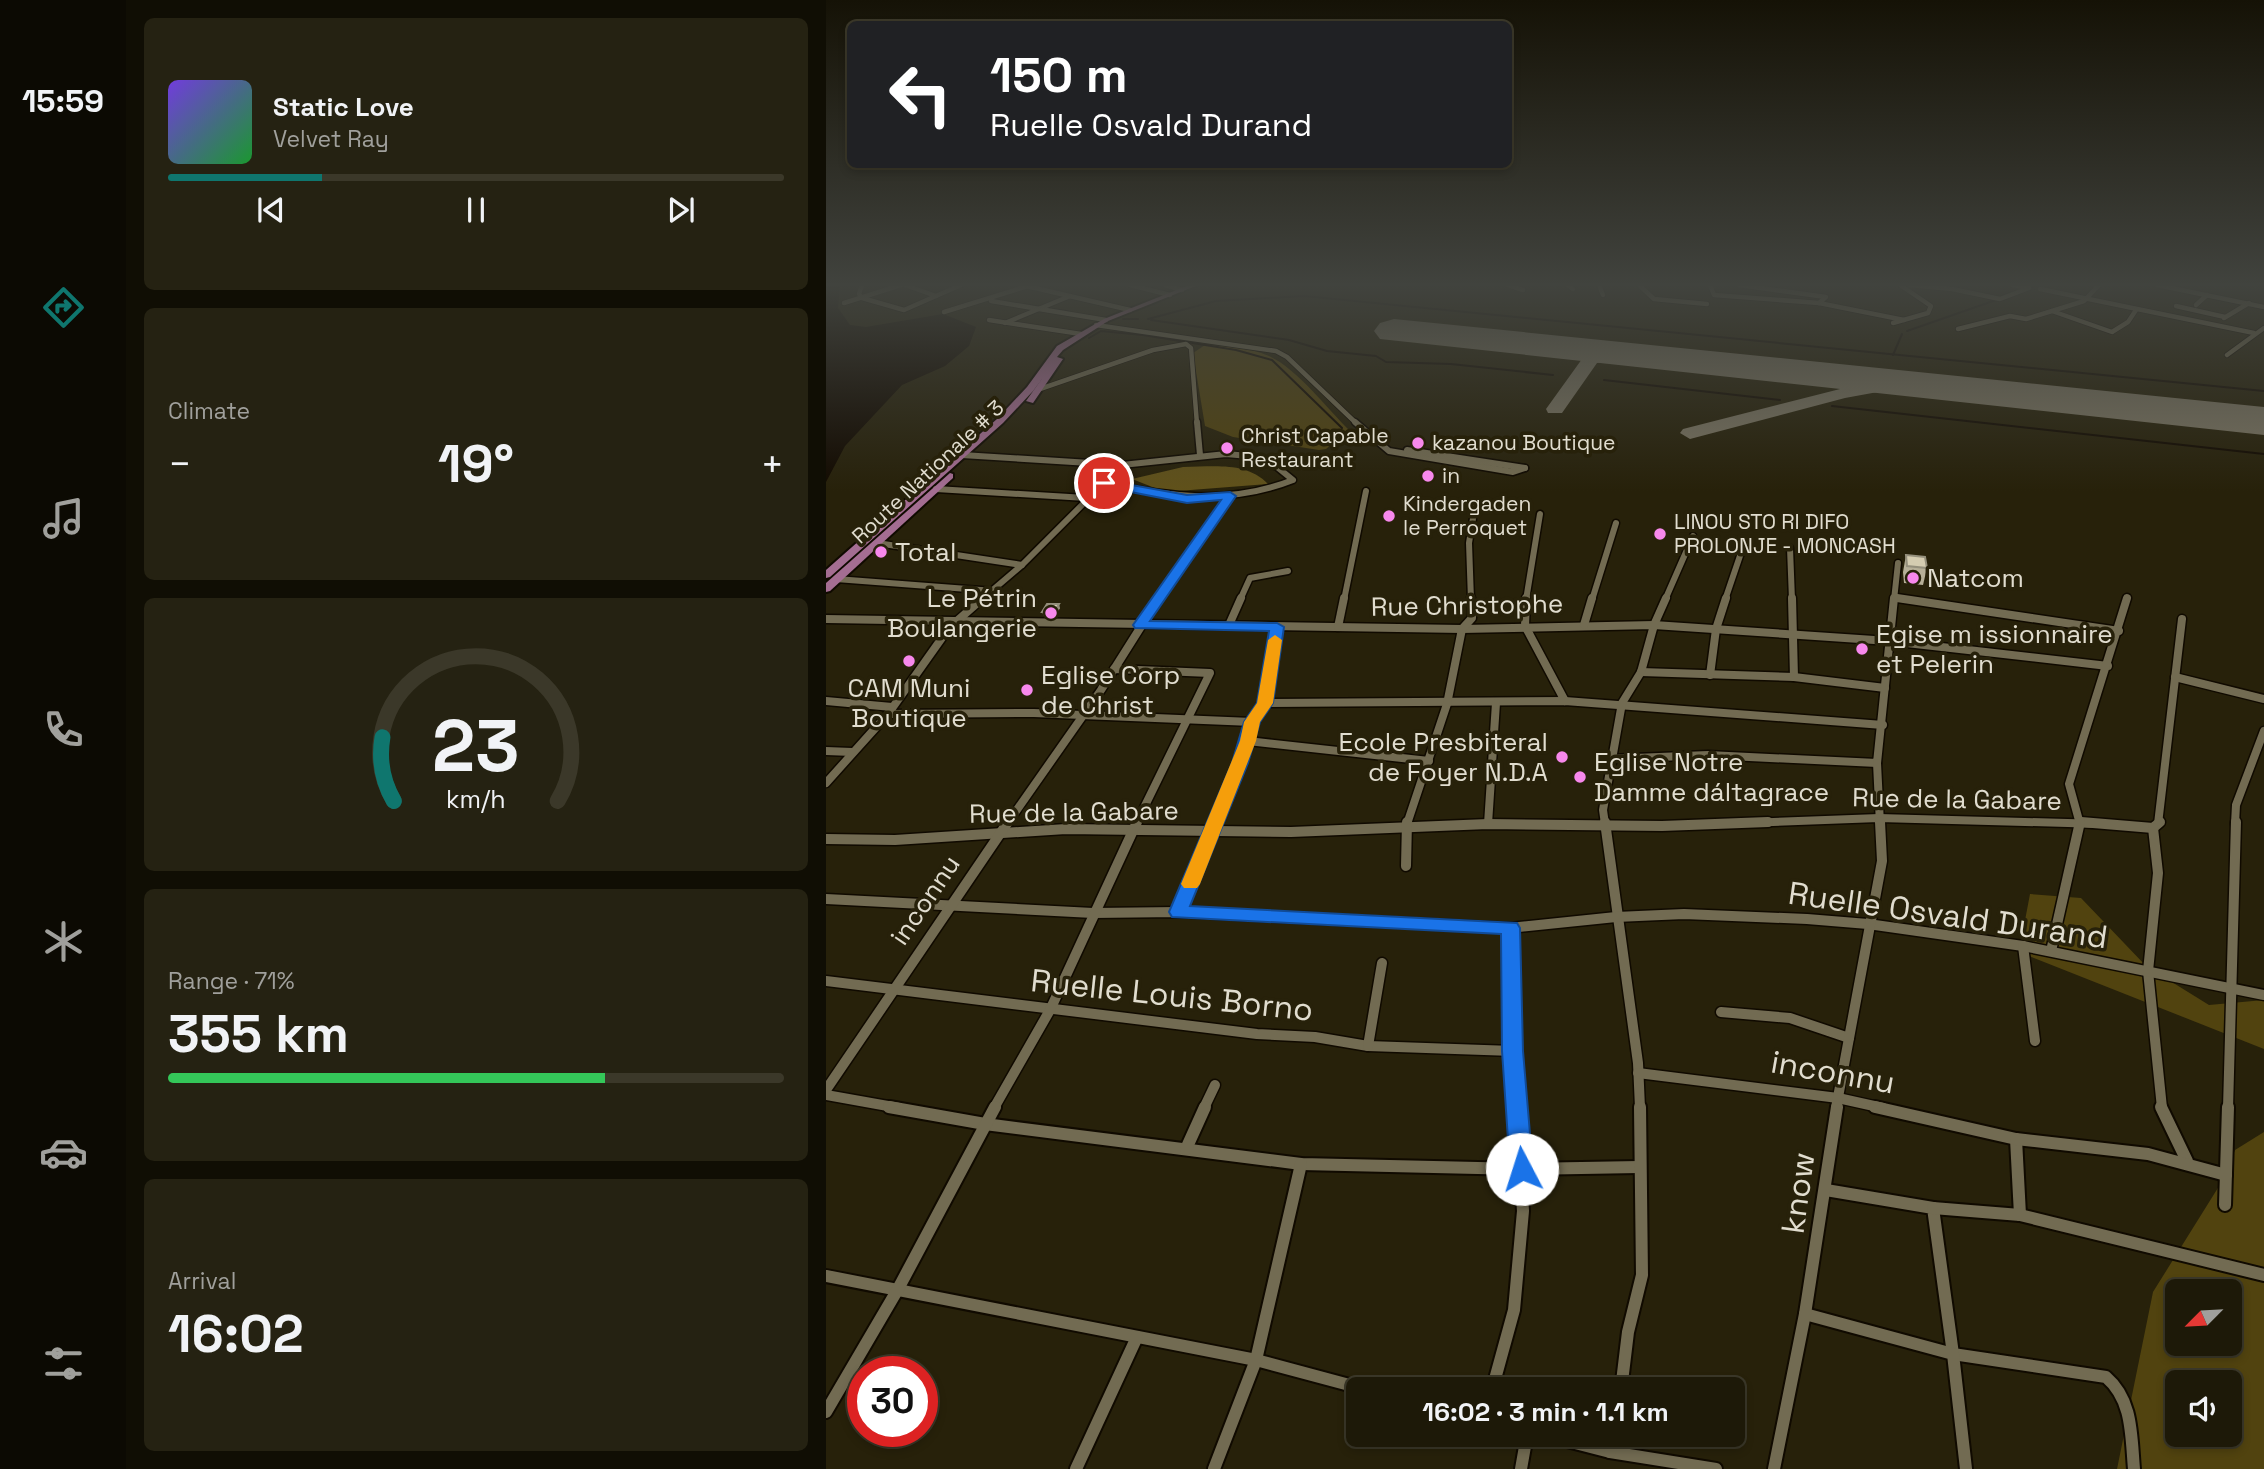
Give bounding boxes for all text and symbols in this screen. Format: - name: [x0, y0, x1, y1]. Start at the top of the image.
- text: 150 m: [990, 44, 1128, 106]
- icon: left: [875, 49, 966, 140]
- text: 15:59: [22, 81, 104, 121]
- text: Static Love: [273, 90, 414, 124]
- text: Ruelle Osvald Durand: [990, 105, 1312, 145]
- text: Velvet Ray: [273, 124, 389, 154]
- icon: previous: [252, 191, 290, 229]
- icon: pause: [457, 191, 495, 229]
- icon: next: [662, 191, 700, 229]
- icon: directions: [39, 283, 88, 332]
- street label: Route Nationale # 3: [846, 394, 1009, 549]
- text: Climate: [168, 396, 250, 426]
- place label: Christ Capable Restaurant: [1241, 422, 1389, 473]
- place label: kazanou Boutique: [1432, 429, 1616, 456]
- text: 19°: [438, 431, 514, 497]
- marker: kazanou Boutique: [1410, 435, 1426, 451]
- text: −: [168, 440, 192, 488]
- text: +: [760, 440, 784, 488]
- marker: Christ Capable Restaurant: [1219, 440, 1235, 456]
- pin: [1074, 453, 1134, 513]
- place label: in: [1442, 462, 1460, 489]
- icon: arrive: [1085, 464, 1123, 502]
- marker: in: [1420, 468, 1436, 484]
- place label: Kindergaden le Perroquet: [1403, 490, 1531, 541]
- icon: music: [39, 494, 88, 543]
- marker: Kindergaden le Perroquet: [1381, 508, 1397, 524]
- place label: LINOU STO RI DIFO PROLONJE - MONCASH: [1674, 508, 1896, 559]
- marker: LINOU STO RI DIFO PROLONJE - MONCASH: [1652, 526, 1668, 542]
- place label: Total: [895, 535, 956, 569]
- marker: Total: [873, 544, 889, 560]
- place label: Natcom: [1927, 561, 2024, 595]
- marker: Natcom: [1905, 570, 1921, 586]
- place label: Le Pétrin Boulangerie: [887, 581, 1037, 645]
- street label: Rue Christophe: [1371, 586, 1563, 624]
- marker: Le Pétrin Boulangerie: [1043, 605, 1059, 621]
- place label: Egise m issionnaire et Pelerin: [1876, 617, 2113, 681]
- marker: Egise m issionnaire et Pelerin: [1854, 641, 1870, 657]
- marker: CAM Muni Boutique: [901, 653, 917, 669]
- place label: Eglise Corp de Christ: [1041, 658, 1180, 722]
- place label: CAM Muni Boutique: [848, 671, 970, 735]
- marker: Eglise Corp de Christ: [1019, 682, 1035, 698]
- text: 23: [432, 699, 520, 792]
- icon: phone: [39, 705, 88, 754]
- place label: Ecole Presbiteral de Foyer N.D.A: [1339, 725, 1548, 789]
- place label: Eglise Notre Damme dáltagrace: [1594, 745, 1829, 809]
- marker: Ecole Presbiteral de Foyer N.D.A: [1554, 749, 1570, 765]
- marker: Eglise Notre Damme dáltagrace: [1572, 769, 1588, 785]
- street label: Rue de la Gabare: [1852, 780, 2062, 818]
- text: km/h: [446, 782, 506, 814]
- street label: Rue de la Gabare: [969, 793, 1179, 831]
- street label: inconnu: [883, 848, 967, 952]
- street label: Ruelle Osvald Durand: [1786, 873, 2110, 957]
- icon: climate: [39, 917, 88, 966]
- street label: Ruelle Louis Borno: [1029, 960, 1315, 1030]
- text: Range · 71%: [168, 966, 294, 996]
- text: 355 km: [168, 1001, 349, 1067]
- street label: inconnu: [1768, 1041, 1898, 1103]
- icon: car: [39, 1128, 88, 1177]
- position arrow: [1485, 1132, 1559, 1206]
- street label: know: [1772, 1150, 1824, 1236]
- text: Arrival: [168, 1266, 236, 1296]
- north arrow: [2165, 1279, 2242, 1356]
- map controls: [2165, 1279, 2242, 1447]
- text: 16:02: [168, 1301, 304, 1367]
- icon: filters: [39, 1339, 88, 1388]
- speed limit sign: 30: [847, 1356, 938, 1447]
- button: sound: [2165, 1370, 2242, 1447]
- text: 16:02 · 3 min · 1.1 km: [1422, 1395, 1669, 1429]

